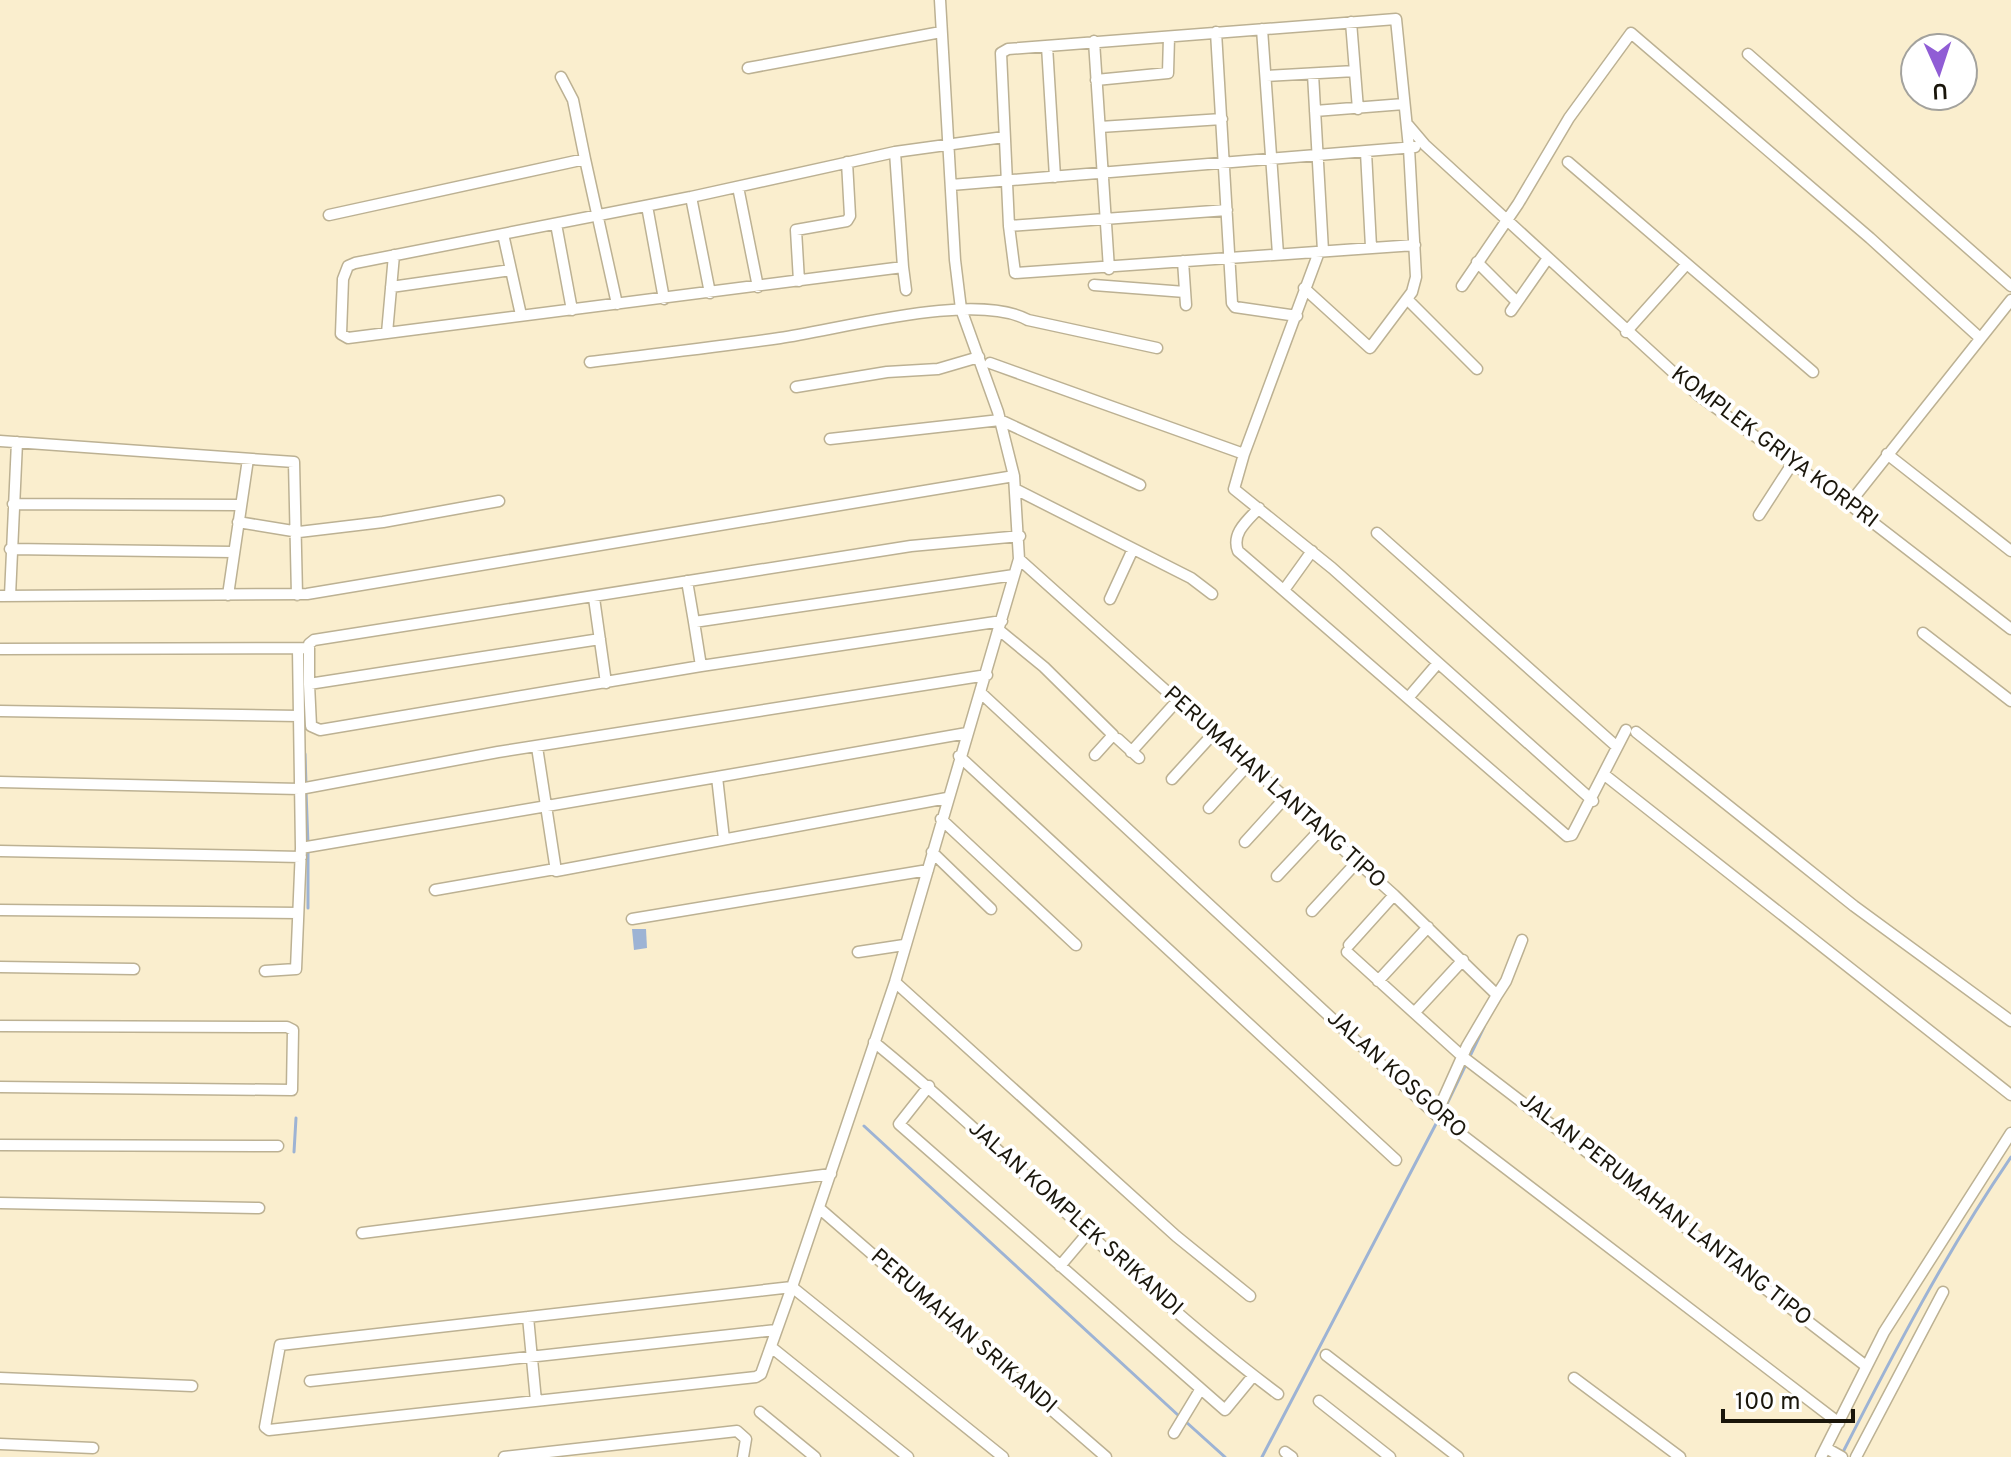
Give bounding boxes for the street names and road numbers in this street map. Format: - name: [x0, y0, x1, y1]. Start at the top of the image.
- street label: KOMPLEK GRIYA KORPRI: [1665, 361, 1883, 535]
- street label: PERUMAHAN LANTANG TIPO: [1157, 681, 1391, 895]
- street label: JALAN KOSGORO: [1321, 1005, 1471, 1145]
- street label: JALAN PERUMAHAN LANTANG TIPO: [1514, 1088, 1816, 1332]
- street label: JALAN KOMPLEK SRIKANDI: [962, 1116, 1188, 1322]
- street label: PERUMAHAN SRIKANDI: [864, 1244, 1062, 1420]

